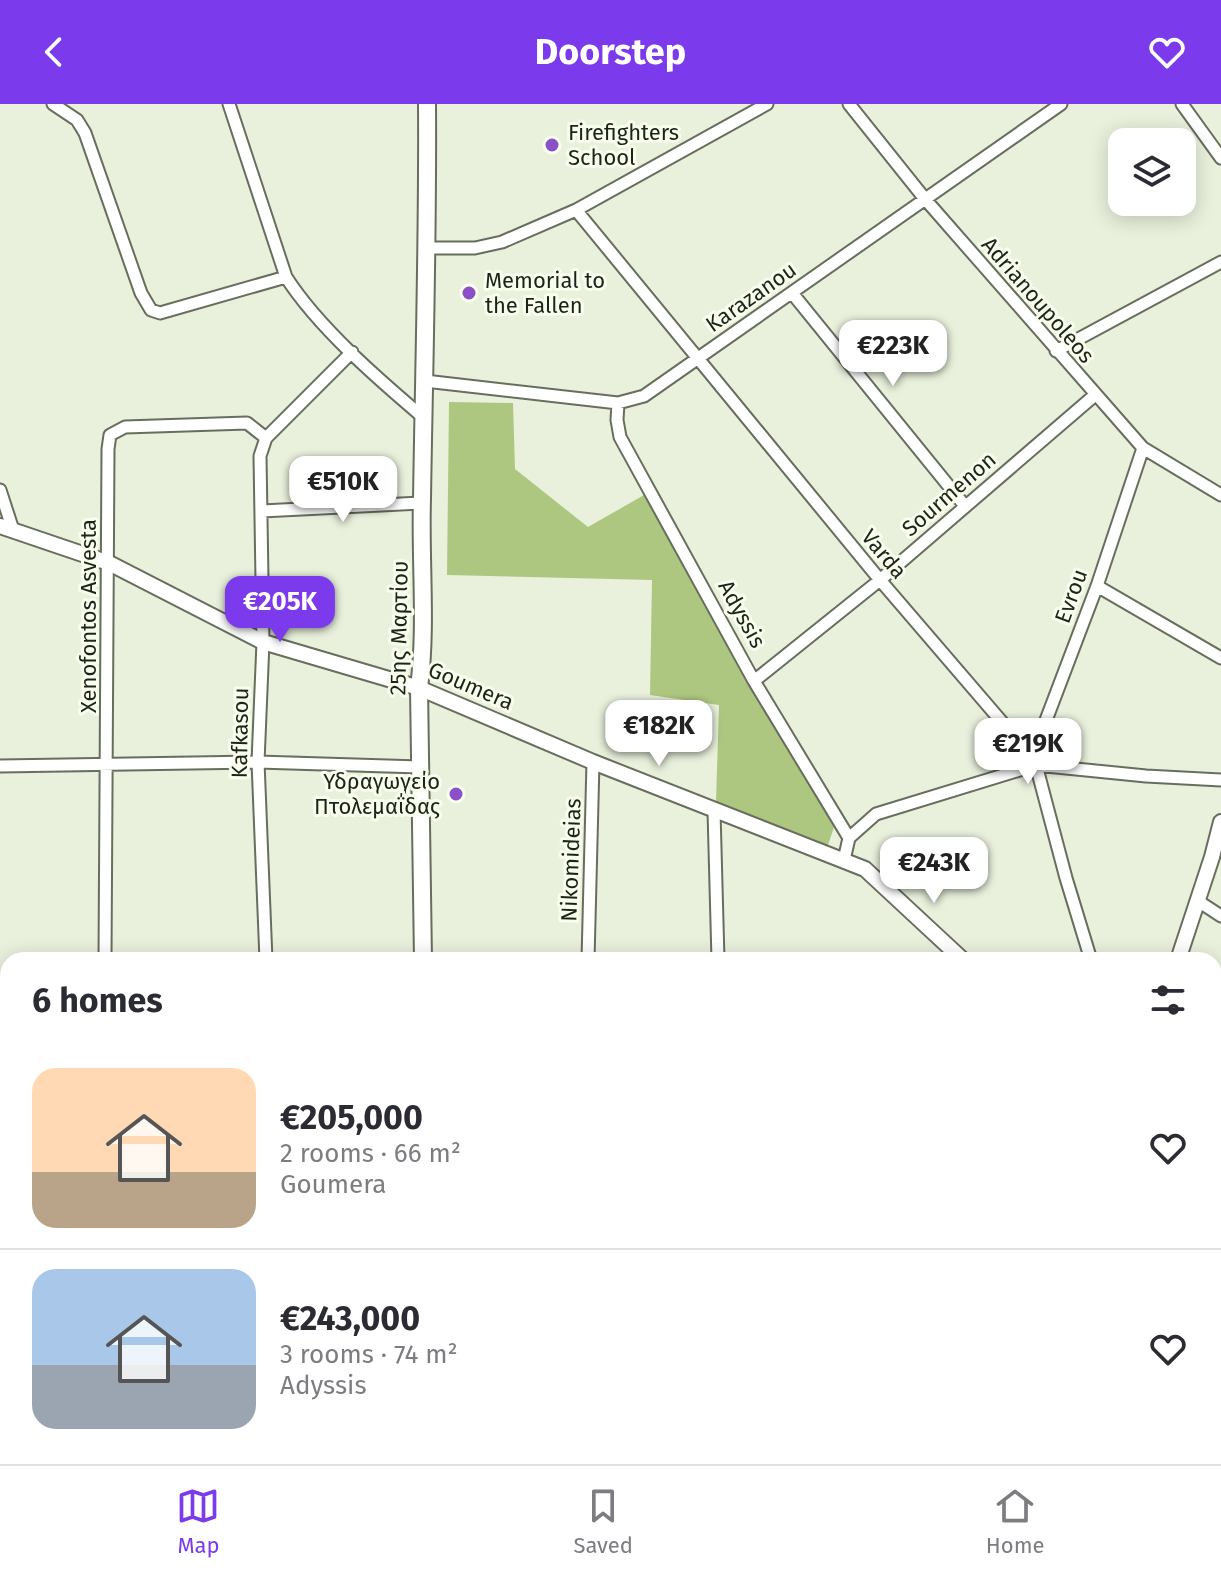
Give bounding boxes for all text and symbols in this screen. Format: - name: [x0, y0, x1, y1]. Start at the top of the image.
- icon: back: [32, 30, 76, 74]
- text: Doorstep: [535, 30, 686, 74]
- icon: heart: [1145, 30, 1189, 74]
- place label: Firefighters School: [568, 119, 679, 171]
- map controls: [1108, 128, 1196, 216]
- button: layers: [1108, 128, 1196, 216]
- marker: Firefighters School: [543, 136, 561, 154]
- street label: Adrianoupoleos: [976, 231, 1100, 369]
- street label: Karazanou: [701, 256, 801, 338]
- place label: Memorial to the Fallen: [485, 267, 605, 319]
- marker: Memorial to the Fallen: [460, 284, 478, 302]
- pin: €223K: [837, 320, 949, 388]
- text: €223K: [857, 330, 929, 361]
- street label: Sourmenon: [897, 446, 1001, 542]
- pin: €510K: [287, 456, 399, 524]
- text: €510K: [307, 466, 379, 497]
- street label: Xenofontos Asvesta: [75, 519, 102, 713]
- street label: Varda: [856, 524, 912, 584]
- street label: 25ης Μαρτίου: [384, 560, 414, 696]
- street label: Evrou: [1049, 565, 1093, 627]
- street label: Adyssis: [712, 575, 772, 653]
- pin: €205K: [224, 576, 336, 644]
- text: €205K: [243, 586, 317, 617]
- street label: Goumera: [424, 656, 518, 716]
- street label: Kafkasou: [226, 687, 254, 779]
- pin: €182K: [603, 700, 715, 768]
- text: €182K: [623, 710, 695, 741]
- pin: €219K: [972, 718, 1084, 786]
- text: €219K: [992, 728, 1064, 759]
- place label: Υδραγωγείο Πτολεμαΐδας: [314, 768, 440, 820]
- marker: Υδραγωγείο Πτολεμαΐδας: [447, 785, 465, 803]
- street label: Nikomideias: [555, 798, 587, 922]
- pin: €243K: [878, 837, 990, 905]
- text: €243K: [898, 847, 970, 878]
- icon: filters: [1146, 978, 1190, 1022]
- text: 6 homes: [32, 980, 163, 1021]
- text: €205,000: [280, 1097, 423, 1138]
- icon: home: [96, 1100, 192, 1196]
- icon: heart: [1146, 1126, 1190, 1170]
- text: 2 rooms · 66 m²: [280, 1138, 461, 1169]
- text: Goumera: [280, 1169, 386, 1200]
- text: €243,000: [280, 1298, 420, 1339]
- icon: home: [96, 1301, 192, 1397]
- icon: heart: [1146, 1327, 1190, 1371]
- text: 3 rooms · 74 m²: [280, 1339, 458, 1370]
- text: Adyssis: [280, 1370, 367, 1401]
- tab: Map: [176, 1484, 220, 1559]
- tab: Saved: [573, 1484, 633, 1559]
- tab: Home: [986, 1484, 1045, 1559]

